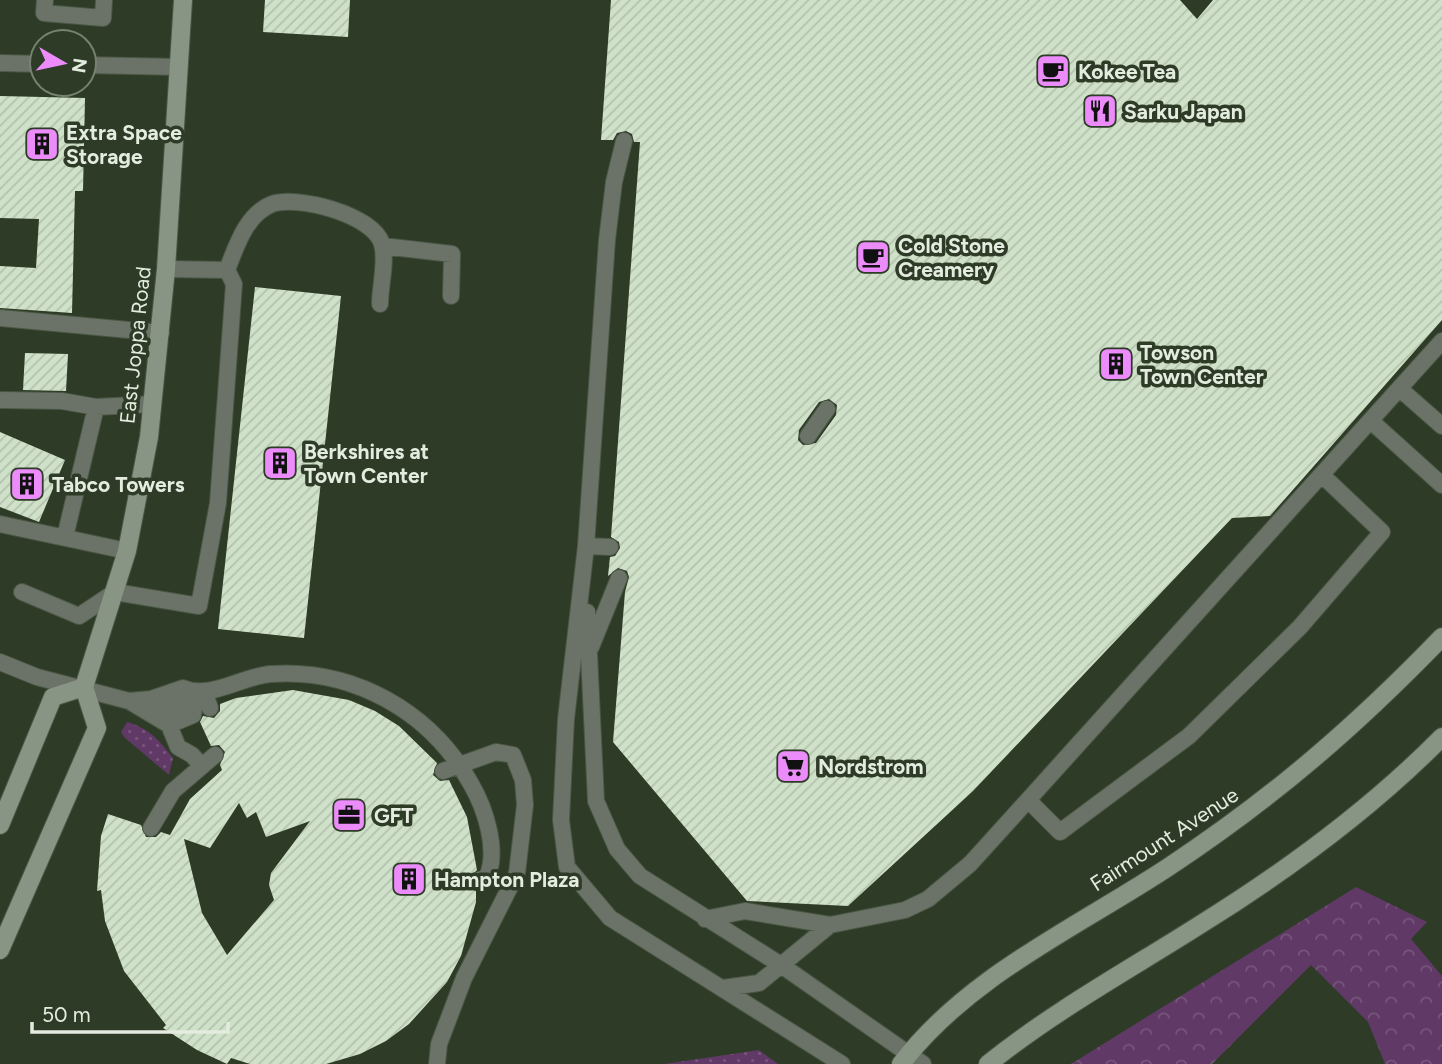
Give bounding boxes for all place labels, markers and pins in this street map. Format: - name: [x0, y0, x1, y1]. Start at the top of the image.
- cafe icon: Kokee Tea: [1034, 52, 1072, 90]
- place label: Kokee Tea: [1078, 59, 1176, 84]
- restaurant icon: Sarku Japan: [1081, 92, 1119, 130]
- place label: Sarku Japan: [1124, 99, 1243, 124]
- place label: Extra Space Storage: [66, 120, 182, 169]
- building icon: Extra Space Storage: [23, 125, 61, 163]
- place label: Cold Stone Creamery: [898, 233, 1005, 282]
- cafe icon: Cold Stone Creamery: [854, 238, 892, 276]
- place label: Towson Town Center: [1140, 340, 1264, 389]
- building icon: Towson Town Center: [1097, 345, 1135, 383]
- place label: Berkshires at Town Center: [304, 439, 429, 488]
- building icon: Berkshires at Town Center: [261, 444, 299, 482]
- building icon: Tabco Towers: [8, 465, 46, 503]
- place label: Tabco Towers: [52, 472, 185, 497]
- supermarket icon: Nordstrom: [774, 747, 812, 785]
- place label: Nordstrom: [818, 754, 924, 779]
- office icon: GFT: [330, 796, 368, 834]
- place label: GFT: [374, 803, 414, 828]
- building icon: Hampton Plaza: [390, 860, 428, 898]
- place label: Hampton Plaza: [434, 867, 580, 892]

